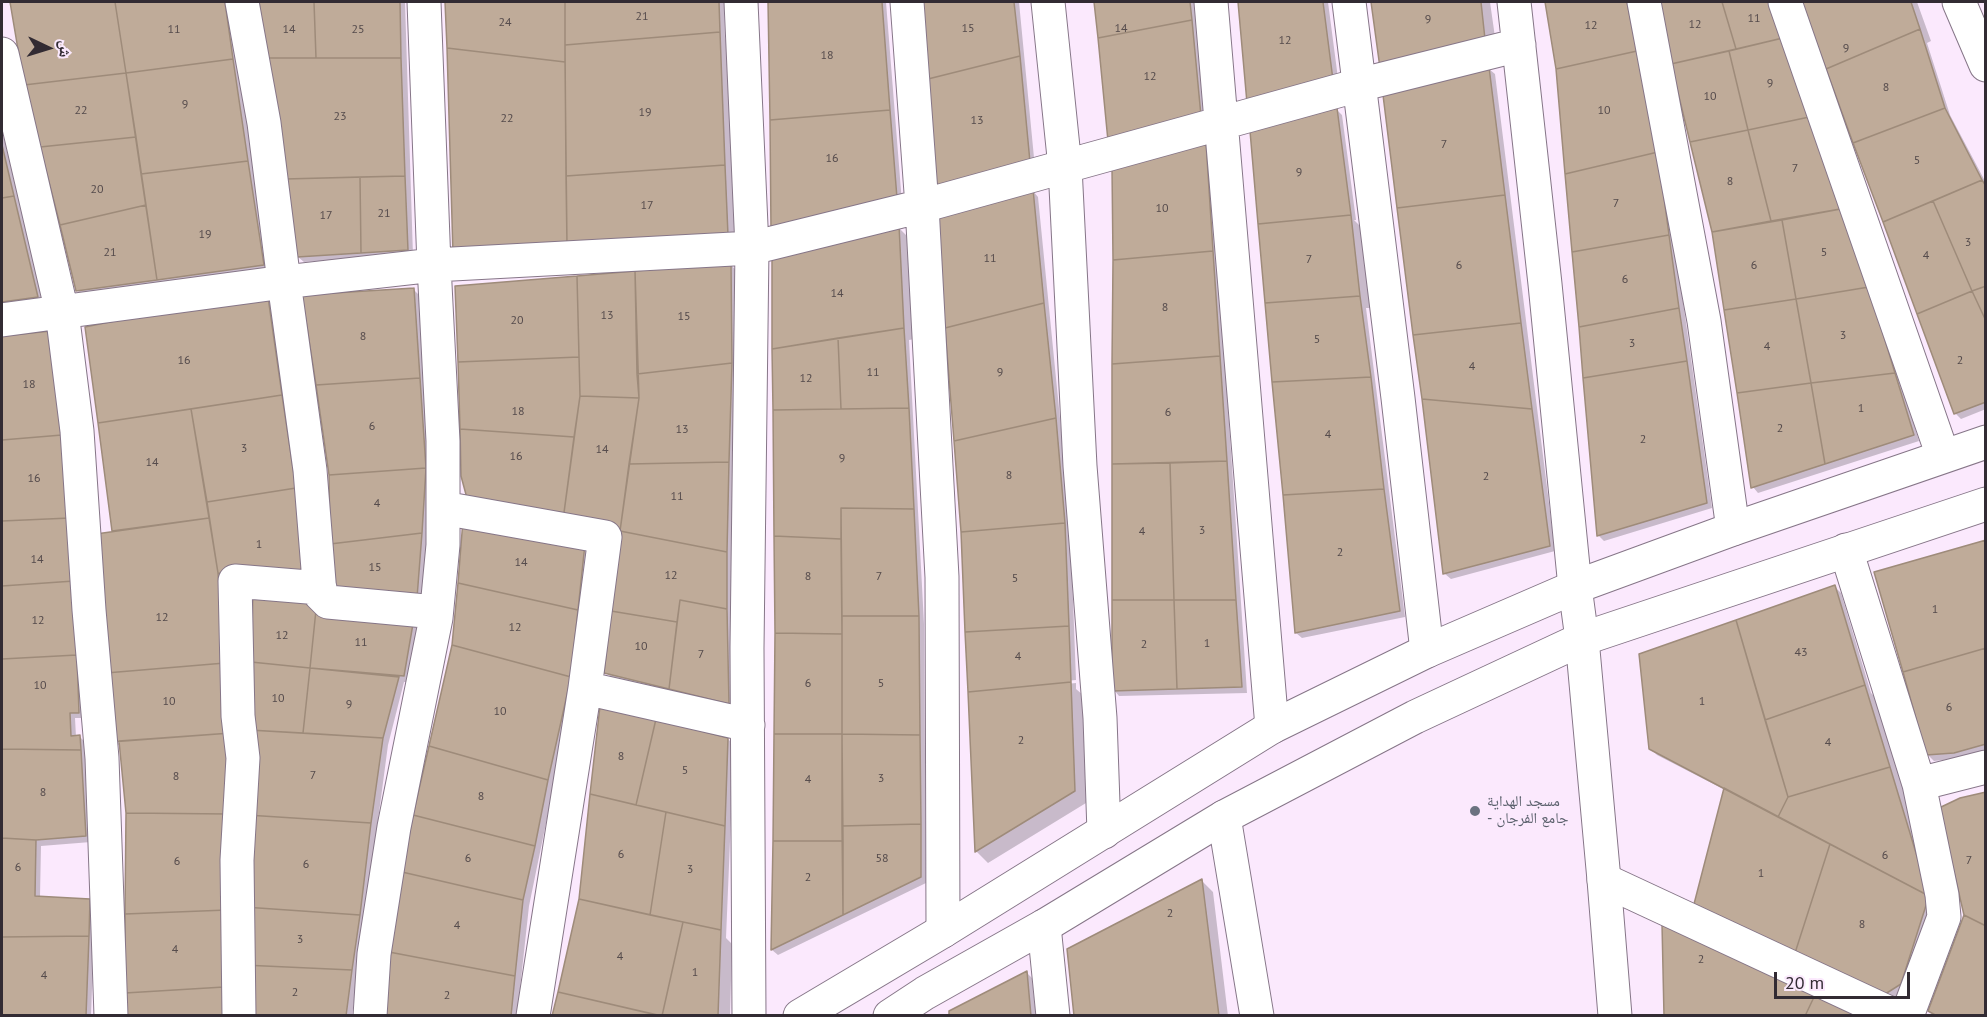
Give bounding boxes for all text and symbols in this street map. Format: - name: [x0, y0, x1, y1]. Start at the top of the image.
- house number: 21: [635, 10, 649, 24]
- house number: 11: [1747, 12, 1761, 26]
- house number: 9: [1425, 13, 1431, 27]
- house number: 24: [498, 16, 512, 30]
- north arrow: [18, 18, 78, 78]
- house number: 12: [1688, 18, 1702, 32]
- house number: 12: [1584, 19, 1598, 33]
- house number: 15: [961, 22, 975, 36]
- house number: 14: [1114, 22, 1128, 36]
- house number: 11: [167, 23, 181, 37]
- house number: 14: [282, 23, 296, 37]
- house number: 25: [351, 23, 365, 37]
- house number: 12: [1278, 34, 1292, 48]
- text: ش: [55, 40, 77, 58]
- house number: 9: [1843, 42, 1849, 56]
- house number: 18: [820, 49, 834, 63]
- house number: 12: [1143, 70, 1157, 84]
- house number: 9: [1767, 77, 1773, 91]
- house number: 8: [1883, 81, 1889, 95]
- house number: 10: [1703, 90, 1717, 104]
- house number: 9: [182, 98, 188, 112]
- house number: 22: [74, 104, 88, 118]
- house number: 10: [1597, 104, 1611, 118]
- house number: 19: [638, 106, 652, 120]
- house number: 23: [333, 110, 347, 124]
- house number: 22: [500, 112, 514, 126]
- house number: 13: [970, 114, 984, 128]
- house number: 7: [1441, 138, 1447, 152]
- house number: 16: [825, 152, 839, 166]
- house number: 5: [1914, 154, 1920, 168]
- house number: 7: [1792, 162, 1798, 176]
- house number: 9: [1296, 166, 1302, 180]
- house number: 8: [1727, 175, 1733, 189]
- house number: 20: [90, 183, 104, 197]
- house number: 7: [1613, 197, 1619, 211]
- house number: 17: [640, 199, 654, 213]
- house number: 10: [1155, 202, 1169, 216]
- house number: 21: [377, 207, 391, 221]
- house number: 17: [319, 209, 333, 223]
- house number: 19: [198, 228, 212, 242]
- house number: 3: [1965, 236, 1971, 250]
- house number: 21: [103, 246, 117, 260]
- house number: 5: [1821, 246, 1827, 260]
- house number: 4: [1923, 249, 1929, 263]
- house number: 11: [983, 252, 997, 266]
- house number: 7: [1306, 253, 1312, 267]
- house number: 6: [1456, 259, 1462, 273]
- house number: 6: [1751, 259, 1757, 273]
- house number: 6: [1622, 273, 1628, 287]
- house number: 14: [830, 287, 844, 301]
- house number: 8: [1162, 301, 1168, 315]
- house number: 13: [600, 309, 614, 323]
- house number: 15: [677, 310, 691, 324]
- house number: 20: [510, 314, 524, 328]
- house number: 3: [1840, 329, 1846, 343]
- house number: 8: [360, 330, 366, 344]
- house number: 5: [1314, 333, 1320, 347]
- house number: 3: [1629, 337, 1635, 351]
- house number: 4: [1764, 340, 1770, 354]
- house number: 16: [177, 354, 191, 368]
- house number: 2: [1957, 354, 1963, 368]
- house number: 4: [1469, 360, 1475, 374]
- house number: 11: [866, 366, 880, 380]
- house number: 9: [997, 366, 1003, 380]
- house number: 12: [799, 372, 813, 386]
- house number: 18: [22, 378, 36, 392]
- house number: 1: [1858, 402, 1864, 416]
- house number: 18: [511, 405, 525, 419]
- house number: 6: [1165, 406, 1171, 420]
- house number: 6: [369, 420, 375, 434]
- house number: 2: [1777, 422, 1783, 436]
- house number: 13: [675, 423, 689, 437]
- house number: 4: [1325, 428, 1331, 442]
- house number: 2: [1640, 433, 1646, 447]
- house number: 3: [241, 442, 247, 456]
- house number: 14: [595, 443, 609, 457]
- house number: 16: [509, 450, 523, 464]
- house number: 9: [839, 452, 845, 466]
- house number: 14: [145, 456, 159, 470]
- house number: 8: [1006, 469, 1012, 483]
- house number: 2: [1483, 470, 1489, 484]
- house number: 16: [27, 472, 41, 486]
- house number: 11: [670, 490, 684, 504]
- house number: 4: [374, 497, 380, 511]
- house number: 3: [1199, 524, 1205, 538]
- house number: 4: [1139, 525, 1145, 539]
- house number: 1: [256, 538, 262, 552]
- house number: 2: [1337, 546, 1343, 560]
- house number: 14: [30, 553, 44, 567]
- house number: 14: [514, 556, 528, 570]
- house number: 15: [368, 561, 382, 575]
- house number: 12: [664, 569, 678, 583]
- house number: 8: [805, 570, 811, 584]
- house number: 7: [876, 570, 882, 584]
- house number: 5: [1012, 572, 1018, 586]
- house number: 1: [1932, 603, 1938, 617]
- house number: 12: [155, 611, 169, 625]
- house number: 12: [31, 614, 45, 628]
- house number: 12: [508, 621, 522, 635]
- house number: 12: [275, 629, 289, 643]
- house number: 11: [354, 636, 368, 650]
- house number: 1: [1204, 637, 1210, 651]
- house number: 2: [1141, 638, 1147, 652]
- house number: 10: [634, 640, 648, 654]
- house number: 43: [1794, 646, 1808, 660]
- house number: 7: [698, 648, 704, 662]
- house number: 4: [1015, 650, 1021, 664]
- house number: 6: [805, 677, 811, 691]
- house number: 5: [878, 677, 884, 691]
- house number: 10: [33, 679, 47, 693]
- house number: 10: [271, 692, 285, 706]
- house number: 10: [162, 695, 176, 709]
- house number: 1: [1699, 695, 1705, 709]
- house number: 9: [346, 698, 352, 712]
- house number: 6: [1946, 701, 1952, 715]
- house number: 10: [493, 705, 507, 719]
- house number: 2: [1018, 734, 1024, 748]
- house number: 4: [1825, 736, 1831, 750]
- house number: 8: [618, 750, 624, 764]
- house number: 5: [682, 764, 688, 778]
- house number: 7: [310, 769, 316, 783]
- house number: 8: [173, 770, 179, 784]
- house number: 3: [878, 772, 884, 786]
- house number: 4: [805, 773, 811, 787]
- house number: 8: [40, 786, 46, 800]
- house number: 8: [478, 790, 484, 804]
- place label: مسجد الهداية - جامع الفرجان: [1487, 793, 1568, 828]
- marker: مسجد الهداية - جامع الفرجان: [1468, 804, 1482, 818]
- house number: 6: [618, 848, 624, 862]
- house number: 6: [1882, 849, 1888, 863]
- house number: 6: [465, 852, 471, 866]
- house number: 58: [875, 852, 889, 866]
- house number: 7: [1966, 854, 1972, 868]
- house number: 6: [174, 855, 180, 869]
- house number: 6: [303, 858, 309, 872]
- house number: 6: [15, 861, 21, 875]
- house number: 3: [687, 863, 693, 877]
- house number: 1: [1758, 867, 1764, 881]
- house number: 2: [805, 871, 811, 885]
- house number: 2: [1167, 907, 1173, 921]
- house number: 8: [1859, 918, 1865, 932]
- house number: 4: [454, 919, 460, 933]
- house number: 3: [297, 933, 303, 947]
- house number: 4: [172, 943, 178, 957]
- house number: 4: [617, 950, 623, 964]
- house number: 2: [1698, 953, 1704, 967]
- scale bar: [1777, 960, 1914, 998]
- house number: 1: [692, 966, 698, 980]
- house number: 4: [41, 969, 47, 983]
- text: 20 m: [1785, 971, 1824, 994]
- house number: 2: [292, 986, 298, 1000]
- house number: 2: [444, 989, 450, 1003]

